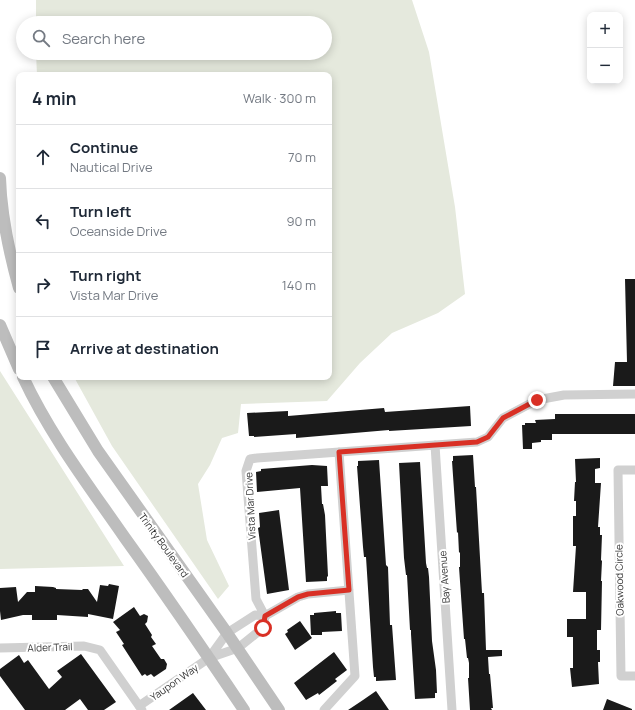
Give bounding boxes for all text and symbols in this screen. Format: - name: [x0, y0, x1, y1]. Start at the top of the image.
- map controls: [587, 12, 623, 84]
- button: +: [587, 12, 623, 48]
- search box: [16, 16, 332, 60]
- icon: search: [30, 27, 52, 49]
- text: Search here: [62, 28, 145, 49]
- button: −: [587, 48, 623, 84]
- text: 4 min: [32, 87, 76, 110]
- text: Walk · 300 m: [243, 89, 316, 107]
- text: Continue: [70, 137, 138, 158]
- icon: ahead: [32, 146, 54, 168]
- text: 70 m: [288, 148, 316, 166]
- text: Nautical Drive: [70, 158, 153, 176]
- text: Turn left: [70, 201, 132, 222]
- icon: left: [32, 210, 54, 232]
- text: 90 m: [286, 212, 316, 230]
- text: Oceanside Drive: [70, 222, 167, 240]
- text: Turn right: [70, 265, 141, 286]
- icon: right: [32, 274, 54, 296]
- text: 140 m: [282, 276, 316, 294]
- text: Vista Mar Drive: [70, 286, 158, 304]
- icon: arrive: [32, 338, 54, 360]
- text: Arrive at destination: [70, 338, 219, 359]
- route end: [528, 391, 546, 409]
- street label: Vista Mar Drive: [241, 472, 259, 540]
- street label: Trinity Boulevard: [136, 510, 192, 580]
- street label: Oakwood Circle: [611, 544, 627, 616]
- street label: Bay Avenue: [435, 550, 453, 604]
- route start: [254, 619, 272, 637]
- street label: Alder Trail: [27, 639, 73, 655]
- street label: Yaupon Way: [147, 660, 201, 704]

